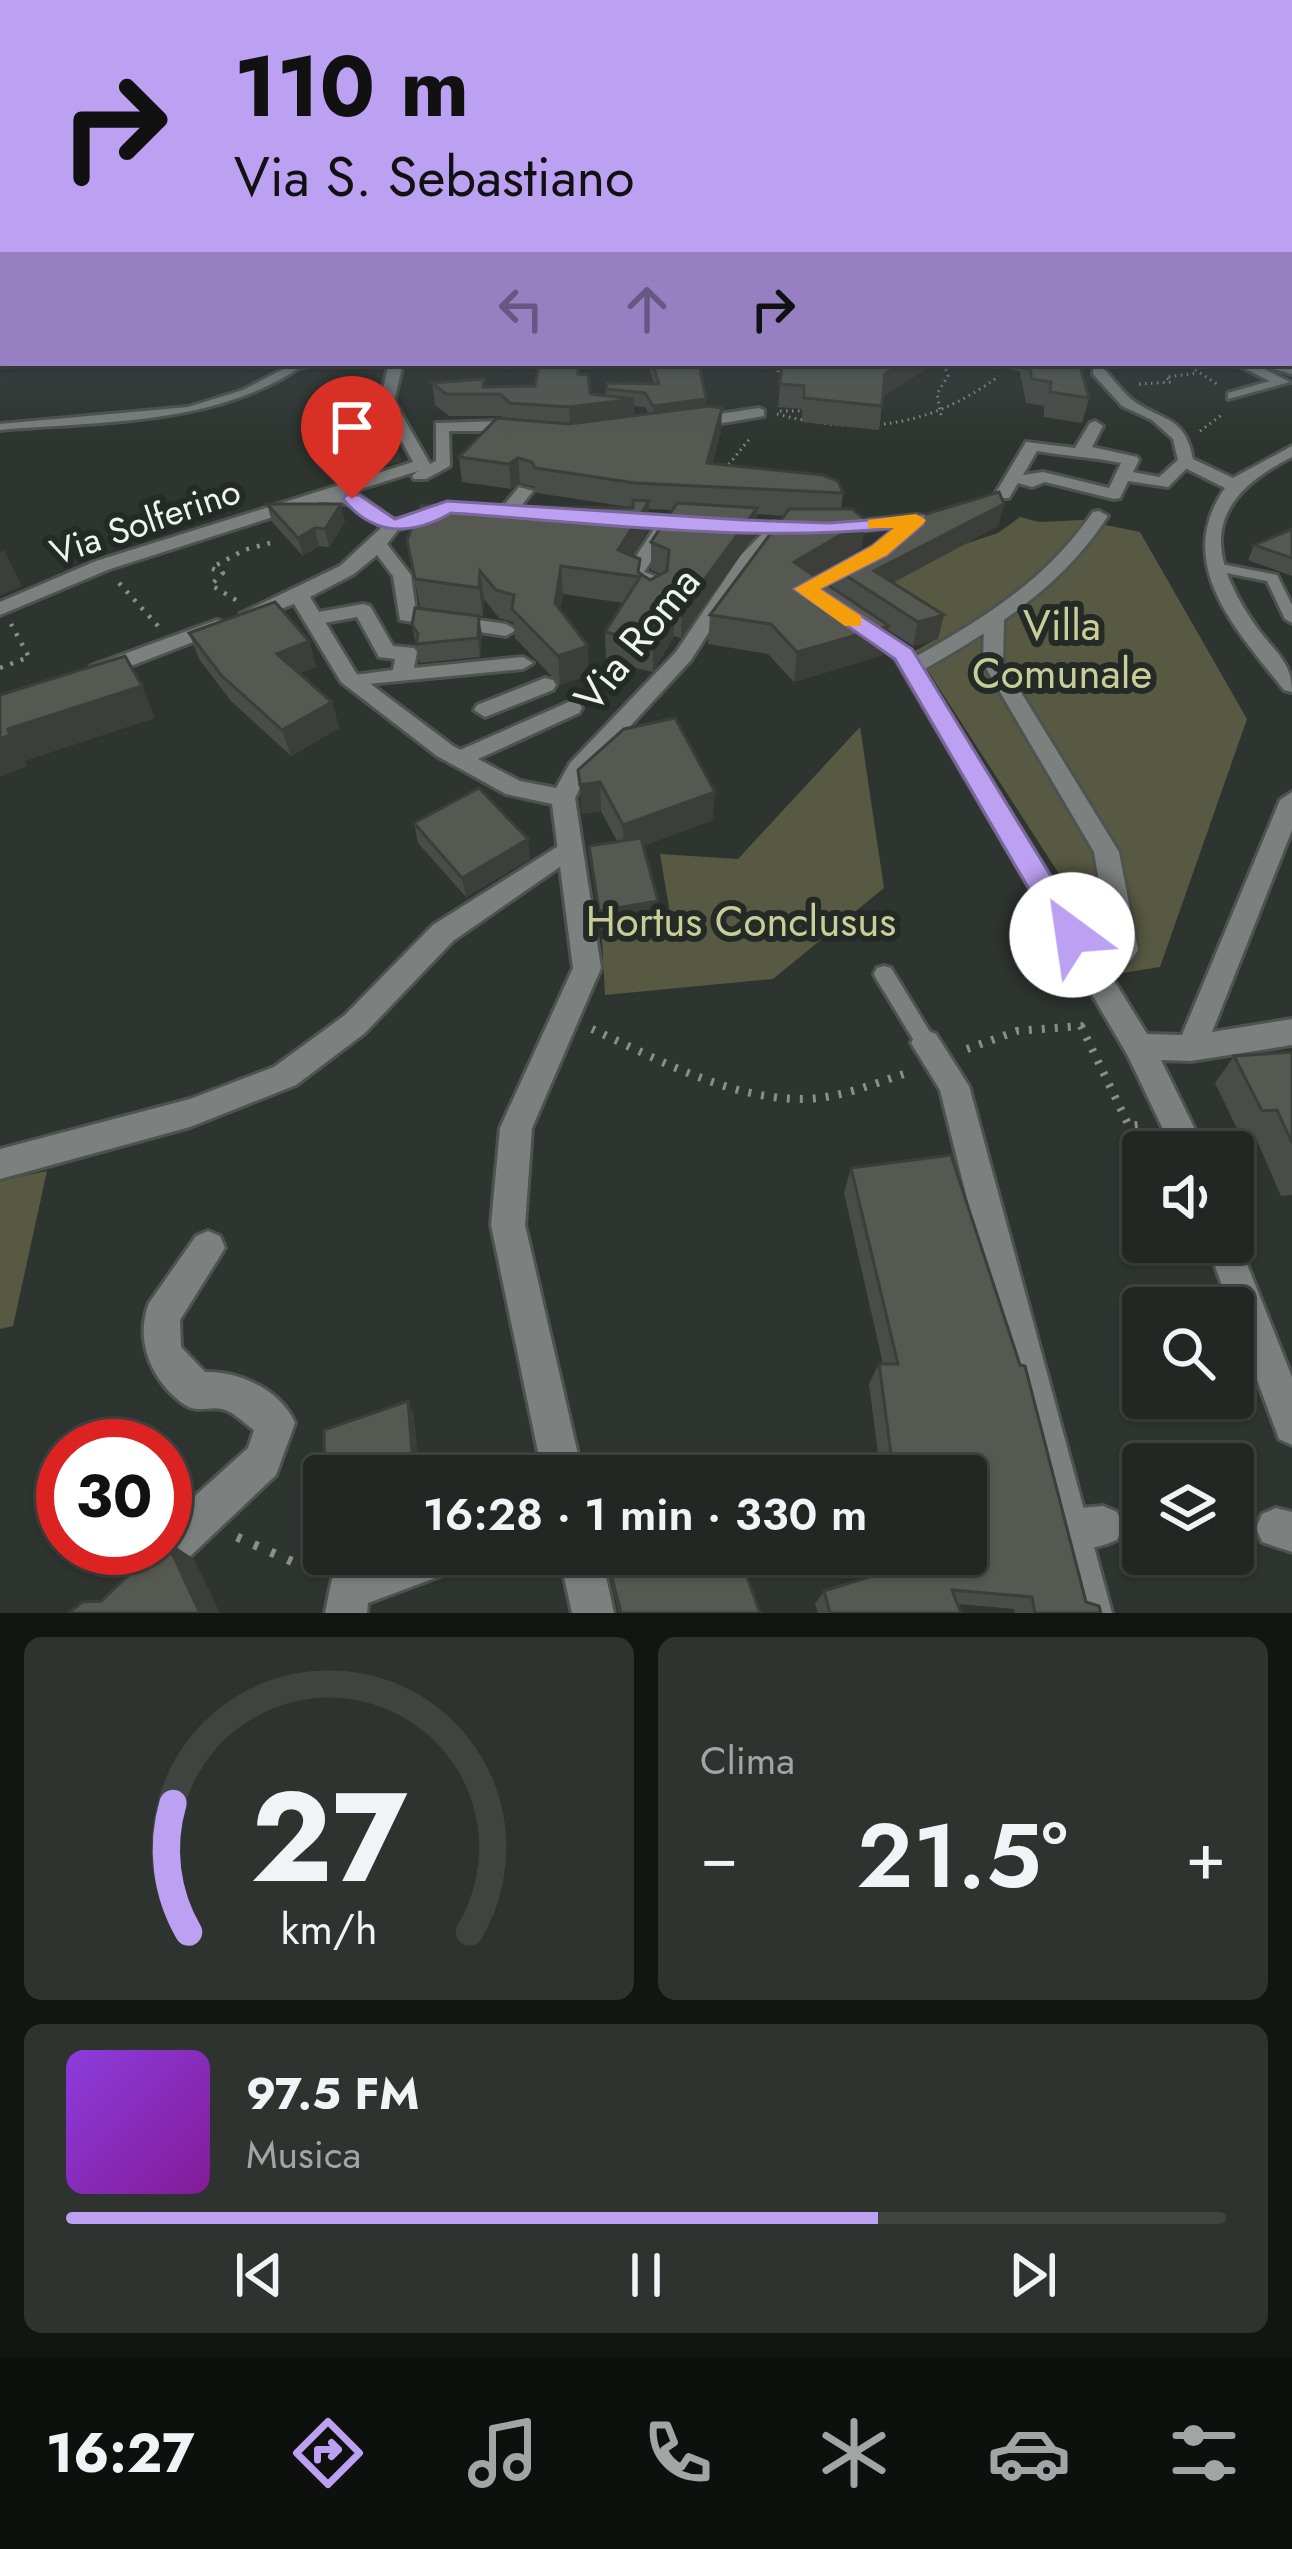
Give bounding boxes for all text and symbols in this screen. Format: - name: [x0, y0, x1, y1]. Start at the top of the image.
- text: 110 m: [234, 26, 469, 148]
- icon: right: [36, 48, 192, 204]
- text: Via S. Sebastiano: [234, 138, 635, 216]
- icon: left: [488, 276, 554, 342]
- icon: ahead: [614, 276, 680, 342]
- icon: right: [740, 276, 806, 342]
- pin: [301, 376, 403, 499]
- icon: arrive: [319, 394, 385, 460]
- street label: Via Solferino: [43, 464, 247, 578]
- street label: Via Roma: [560, 553, 714, 725]
- park label: Villa Comunale: [972, 595, 1152, 704]
- position arrow: [1009, 872, 1135, 998]
- park label: Hortus Conclusus: [586, 891, 896, 952]
- map controls: [1122, 1131, 1254, 1575]
- button: sound: [1122, 1131, 1254, 1263]
- button: search: [1122, 1287, 1254, 1419]
- speed limit sign: 30: [36, 1419, 192, 1575]
- button: layers: [1122, 1443, 1254, 1575]
- text: 16:28 · 1 min · 330 m: [423, 1482, 867, 1547]
- text: Clima: [700, 1732, 795, 1789]
- text: 27: [250, 1747, 408, 1928]
- text: 21.5°: [857, 1791, 1068, 1921]
- text: −: [700, 1808, 739, 1904]
- text: +: [1185, 1808, 1226, 1904]
- text: km/h: [281, 1897, 377, 1959]
- text: 97.5 FM: [246, 2061, 419, 2126]
- text: Musica: [246, 2126, 361, 2183]
- icon: previous: [226, 2242, 292, 2308]
- icon: pause: [613, 2242, 679, 2308]
- icon: next: [1000, 2242, 1066, 2308]
- icon: directions: [286, 2411, 370, 2495]
- icon: music: [461, 2411, 545, 2495]
- icon: phone: [636, 2411, 720, 2495]
- icon: climate: [812, 2411, 896, 2495]
- icon: car: [987, 2411, 1071, 2495]
- icon: filters: [1162, 2411, 1246, 2495]
- text: 16:27: [46, 2414, 195, 2492]

